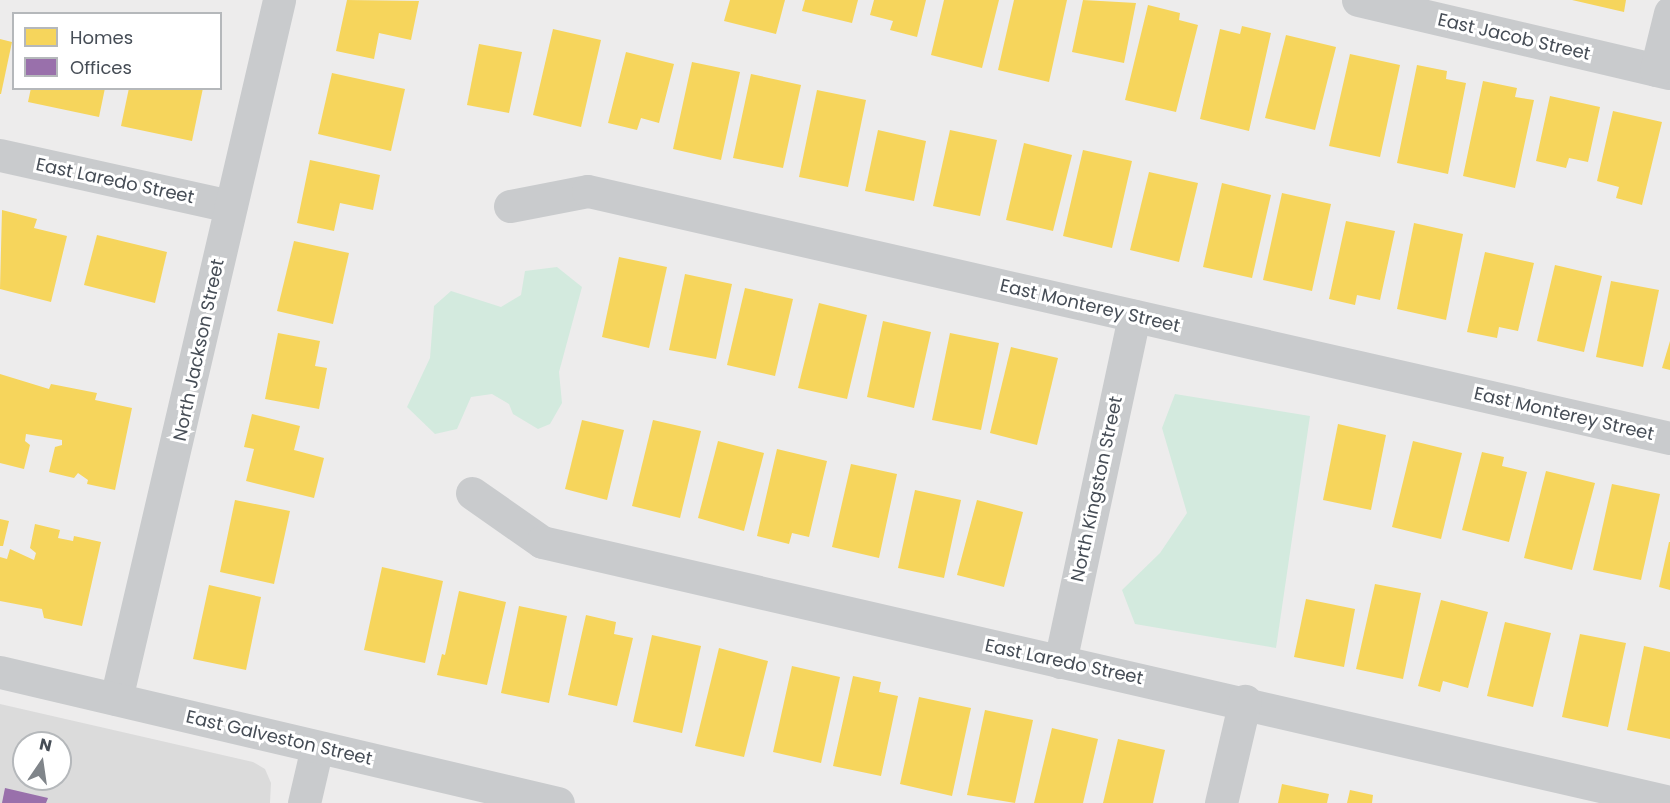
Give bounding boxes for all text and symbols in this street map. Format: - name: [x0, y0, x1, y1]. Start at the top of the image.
- street label: East Jacob Street: [1436, 9, 1592, 65]
- legend: [12, 12, 222, 90]
- text: Homes: [70, 25, 133, 50]
- text: Offices: [70, 55, 132, 80]
- street label: East Laredo Street: [34, 154, 196, 208]
- street label: North Jackson Street: [169, 257, 229, 443]
- street label: East Monterey Street: [998, 275, 1182, 337]
- street label: East Monterey Street: [1472, 383, 1656, 445]
- street label: North Kingston Street: [1067, 394, 1127, 584]
- street label: East Laredo Street: [983, 635, 1145, 689]
- street label: East Galveston Street: [184, 706, 374, 770]
- north arrow: [12, 731, 72, 791]
- text: N: [37, 732, 54, 757]

